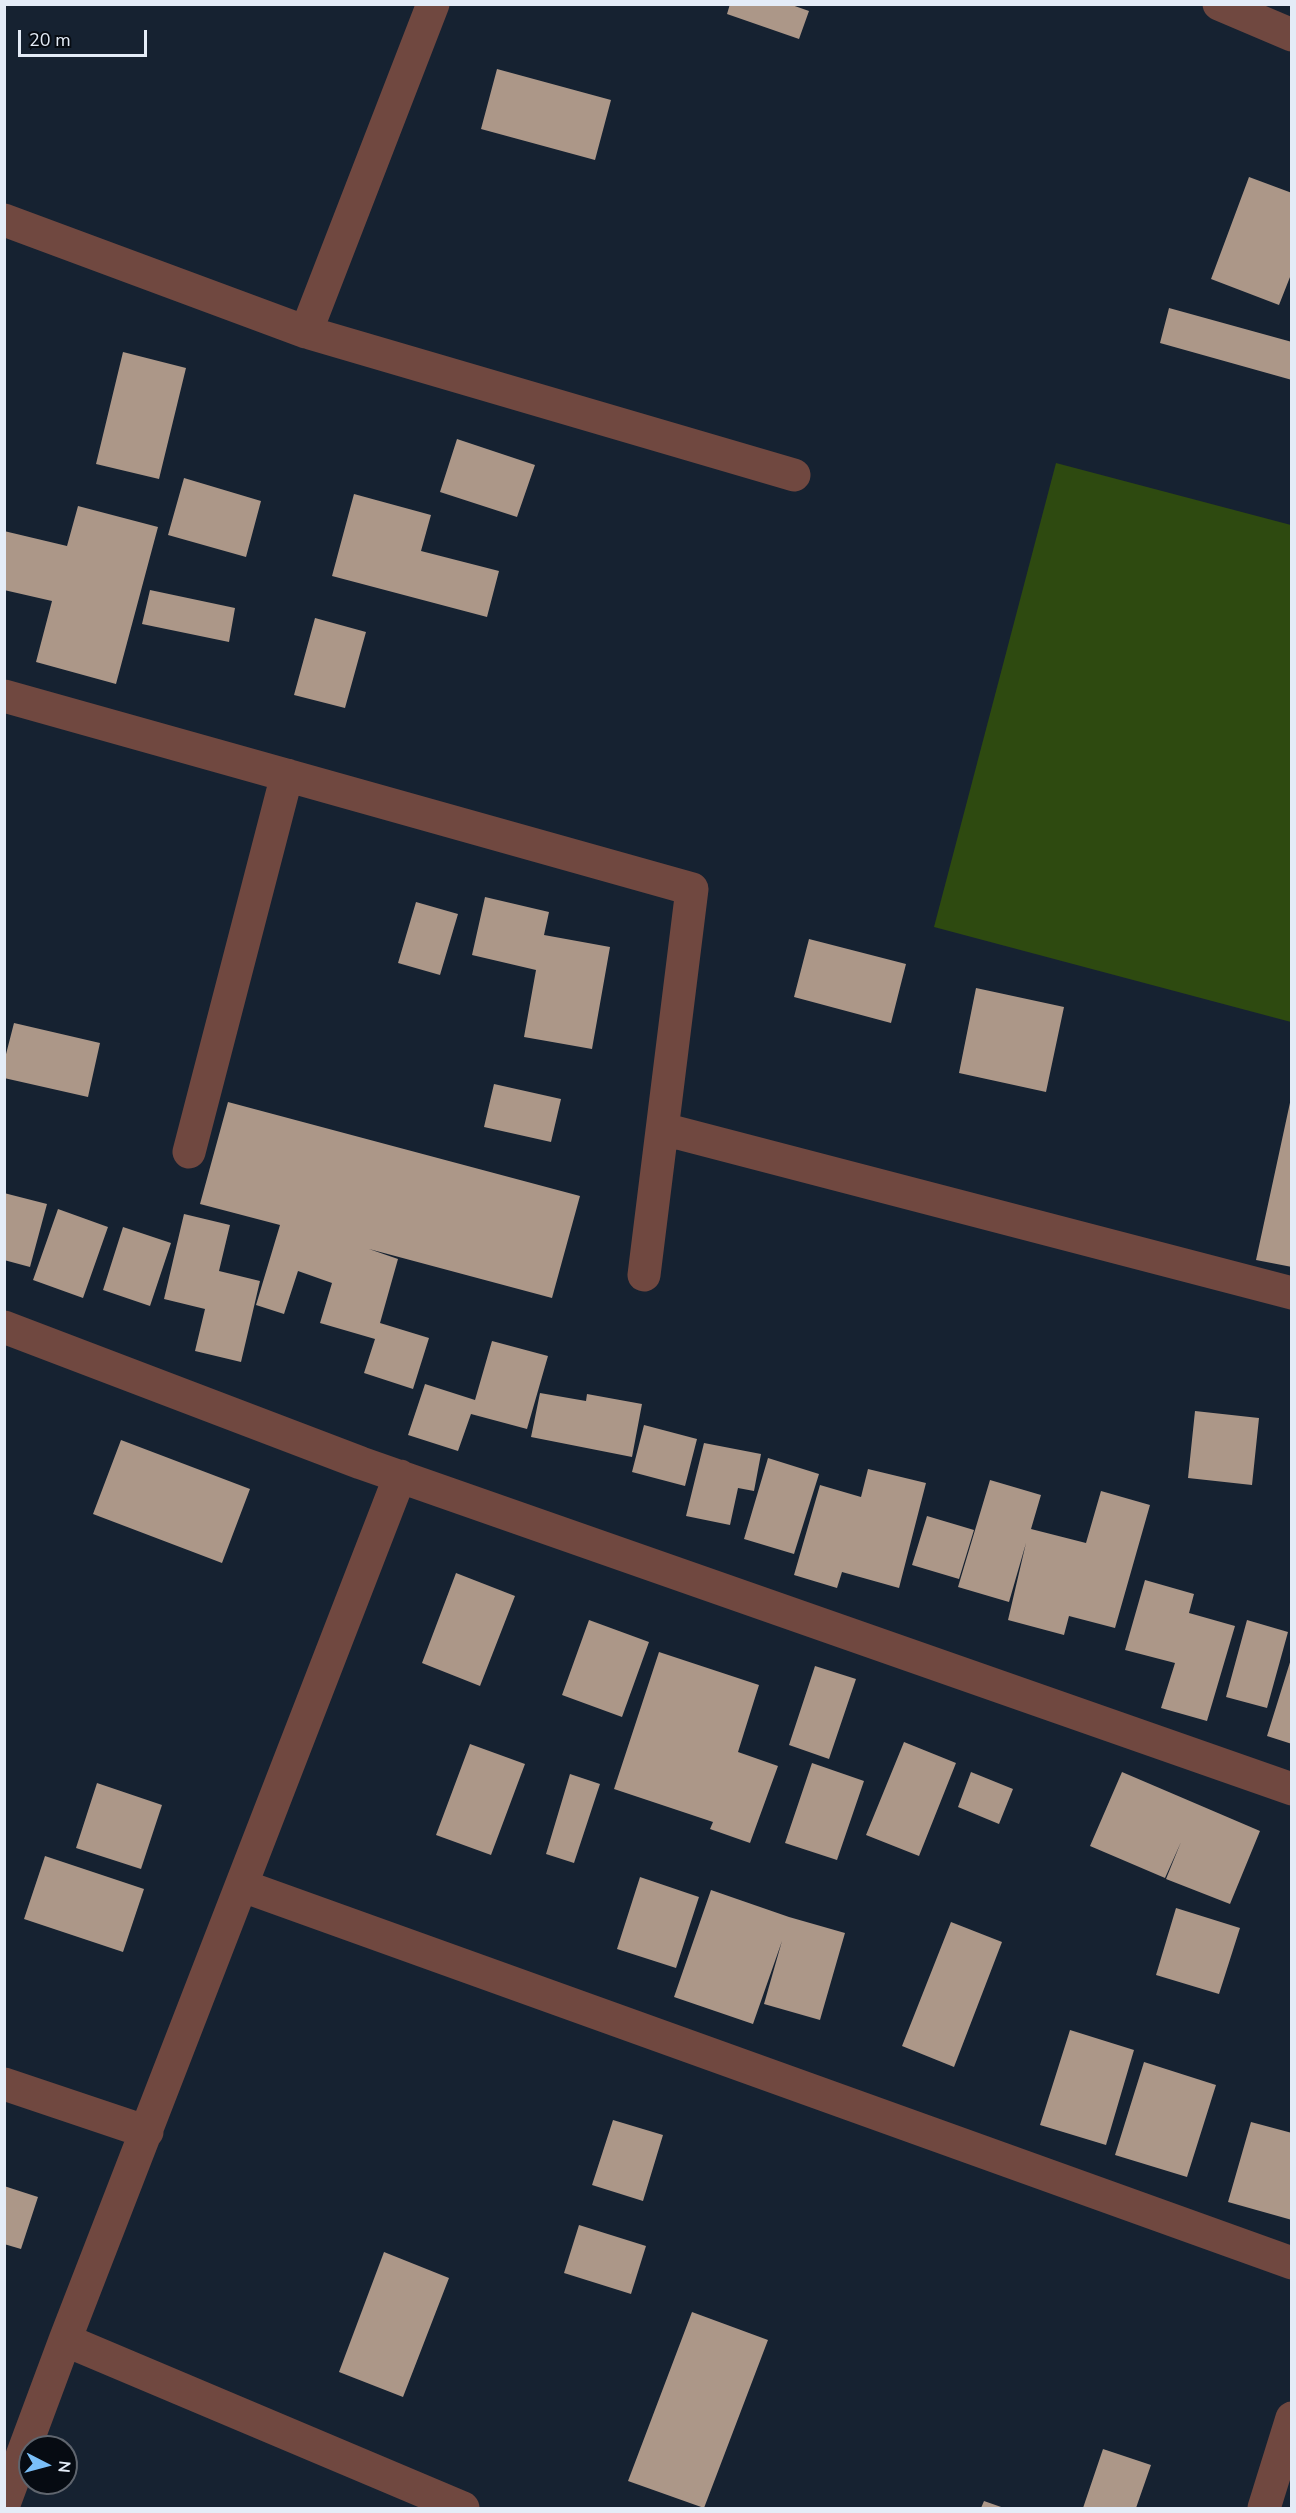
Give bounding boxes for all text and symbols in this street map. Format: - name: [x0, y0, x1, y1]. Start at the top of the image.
- scale bar: [21, 18, 150, 56]
- text: 20 m: [29, 28, 71, 52]
- north arrow: [18, 2435, 78, 2495]
- text: N: [52, 2460, 75, 2474]

